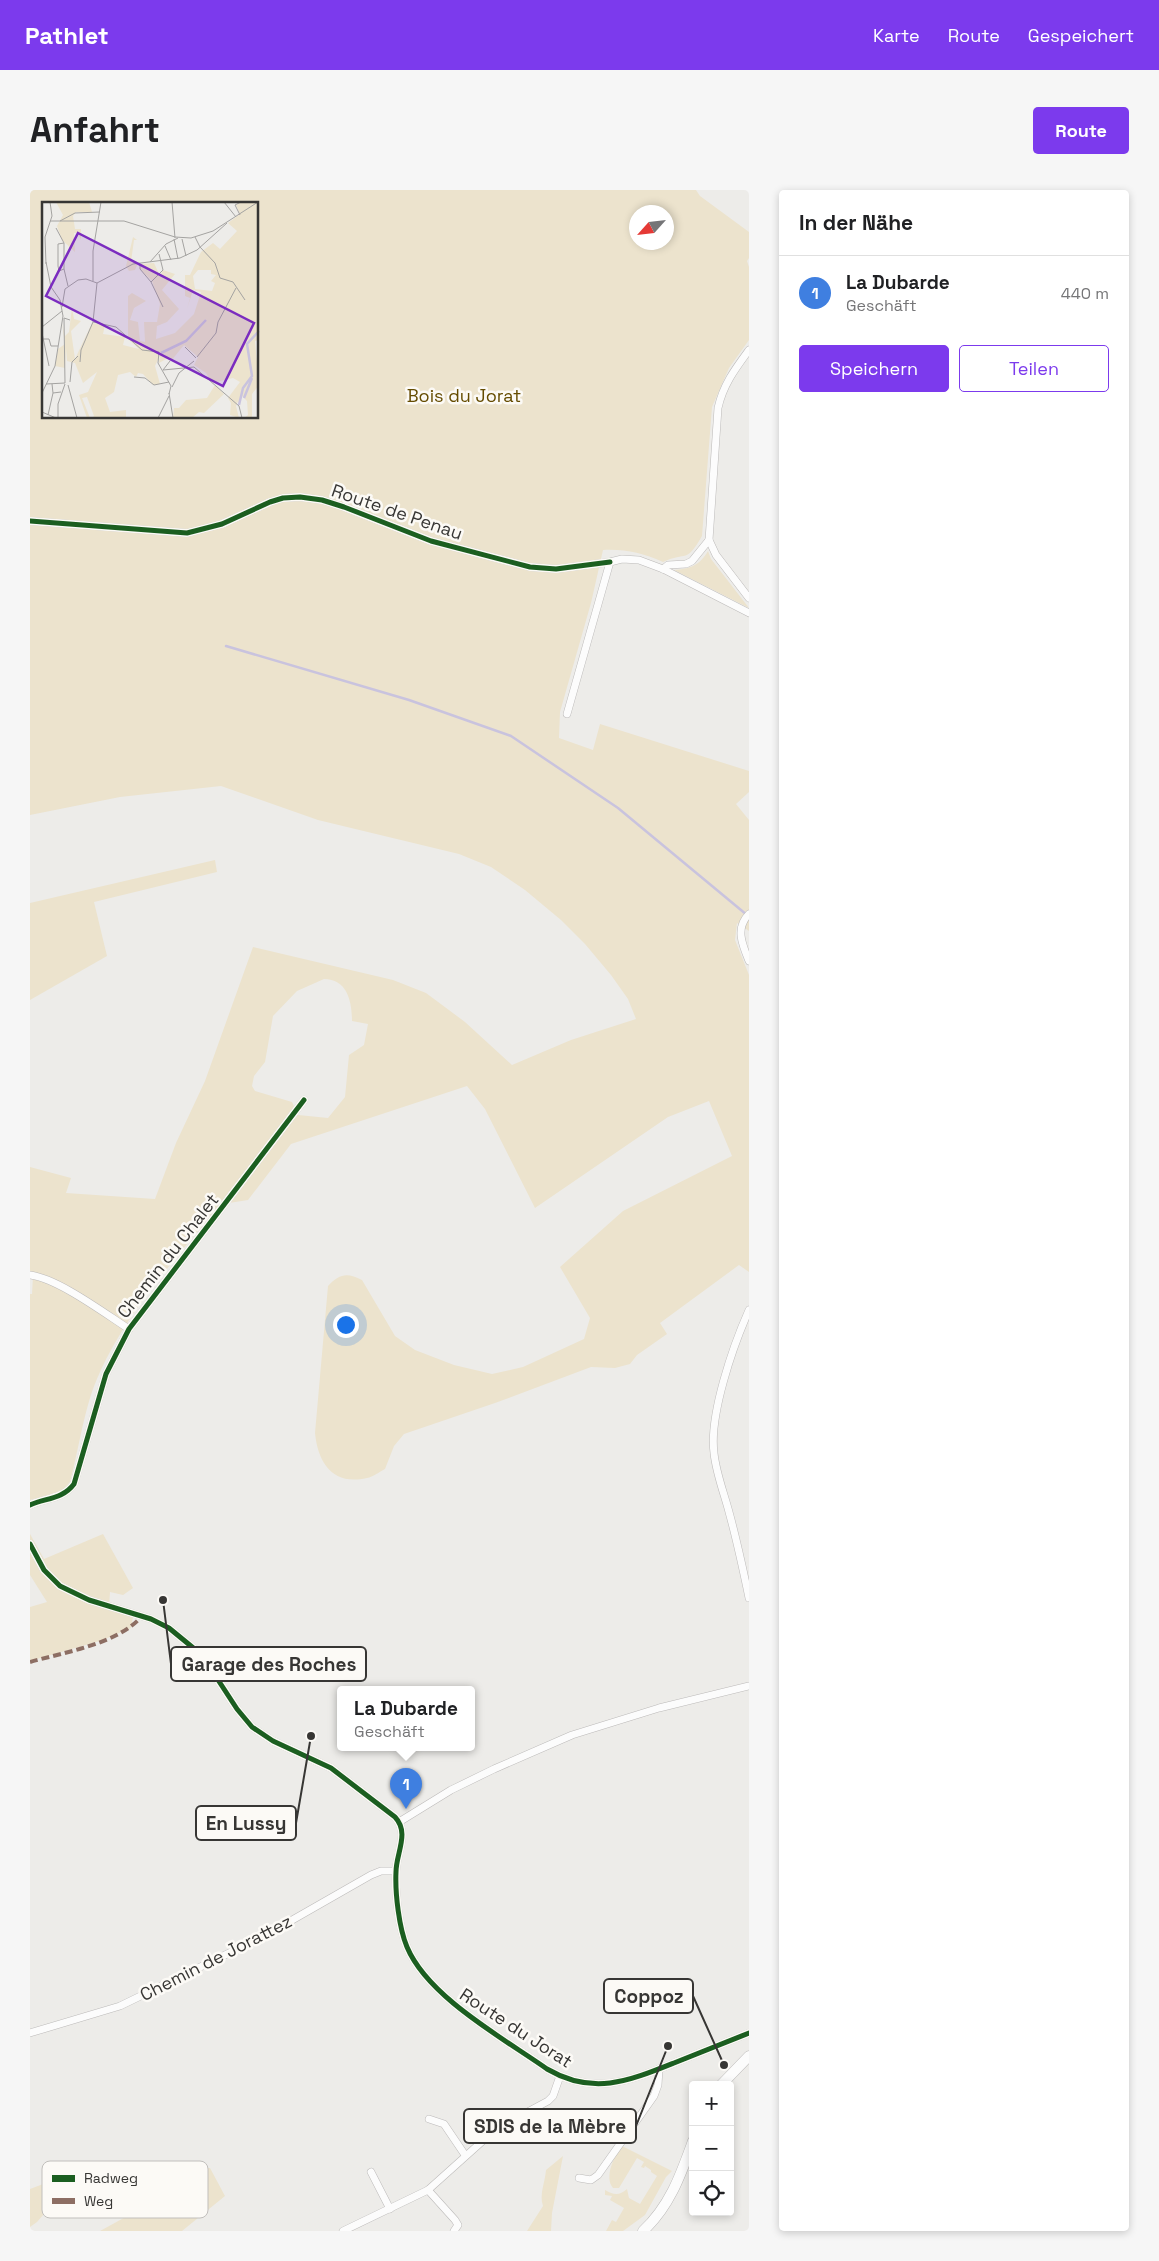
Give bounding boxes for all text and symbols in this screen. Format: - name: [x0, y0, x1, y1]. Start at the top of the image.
- text: Pathlet: [25, 20, 109, 51]
- text: Karte: [873, 24, 920, 47]
- text: Route: [948, 24, 1000, 47]
- text: Gespeichert: [1028, 24, 1134, 47]
- button: Route: [1033, 107, 1129, 154]
- text: Anfahrt: [30, 108, 160, 152]
- inset map: [42, 202, 259, 419]
- north arrow: [629, 205, 674, 250]
- text: In der Nähe: [799, 209, 913, 236]
- text: La Dubarde: [846, 270, 950, 295]
- text: 1: [811, 283, 819, 304]
- text: 440 m: [1061, 283, 1109, 304]
- text: Geschäft: [846, 295, 917, 316]
- button: Speichern: [799, 345, 949, 392]
- button: Teilen: [959, 345, 1109, 392]
- park label: Bois du Jorat: [407, 384, 521, 407]
- street label: Route de Penau: [329, 478, 466, 545]
- street label: Chemin du Chalet: [112, 1189, 223, 1323]
- your location: [333, 1312, 359, 1338]
- callout: Garage des Roches: [171, 1647, 366, 1681]
- text: Garage des Roches: [182, 1652, 356, 1677]
- popup: [337, 1686, 475, 1751]
- text: La Dubarde: [354, 1696, 458, 1721]
- text: Geschäft: [354, 1721, 425, 1742]
- pin: 1: [390, 1768, 422, 1809]
- callout: En Lussy: [196, 1806, 296, 1840]
- text: En Lussy: [206, 1811, 286, 1836]
- street label: Chemin de Jorattez: [136, 1909, 296, 2006]
- callout: Coppoz: [604, 1979, 693, 2013]
- street label: Route du Jorat: [456, 1983, 577, 2073]
- text: Coppoz: [614, 1984, 684, 2009]
- map controls: [689, 2081, 734, 2216]
- button: +: [689, 2081, 734, 2126]
- callout: SDIS de la Mèbre: [464, 2109, 636, 2143]
- text: SDIS de la Mèbre: [474, 2114, 626, 2139]
- button: −: [689, 2126, 734, 2171]
- legend: [42, 2161, 208, 2218]
- text: Radweg: [84, 2169, 138, 2187]
- button: locate: [689, 2171, 734, 2216]
- text: Weg: [84, 2192, 113, 2210]

